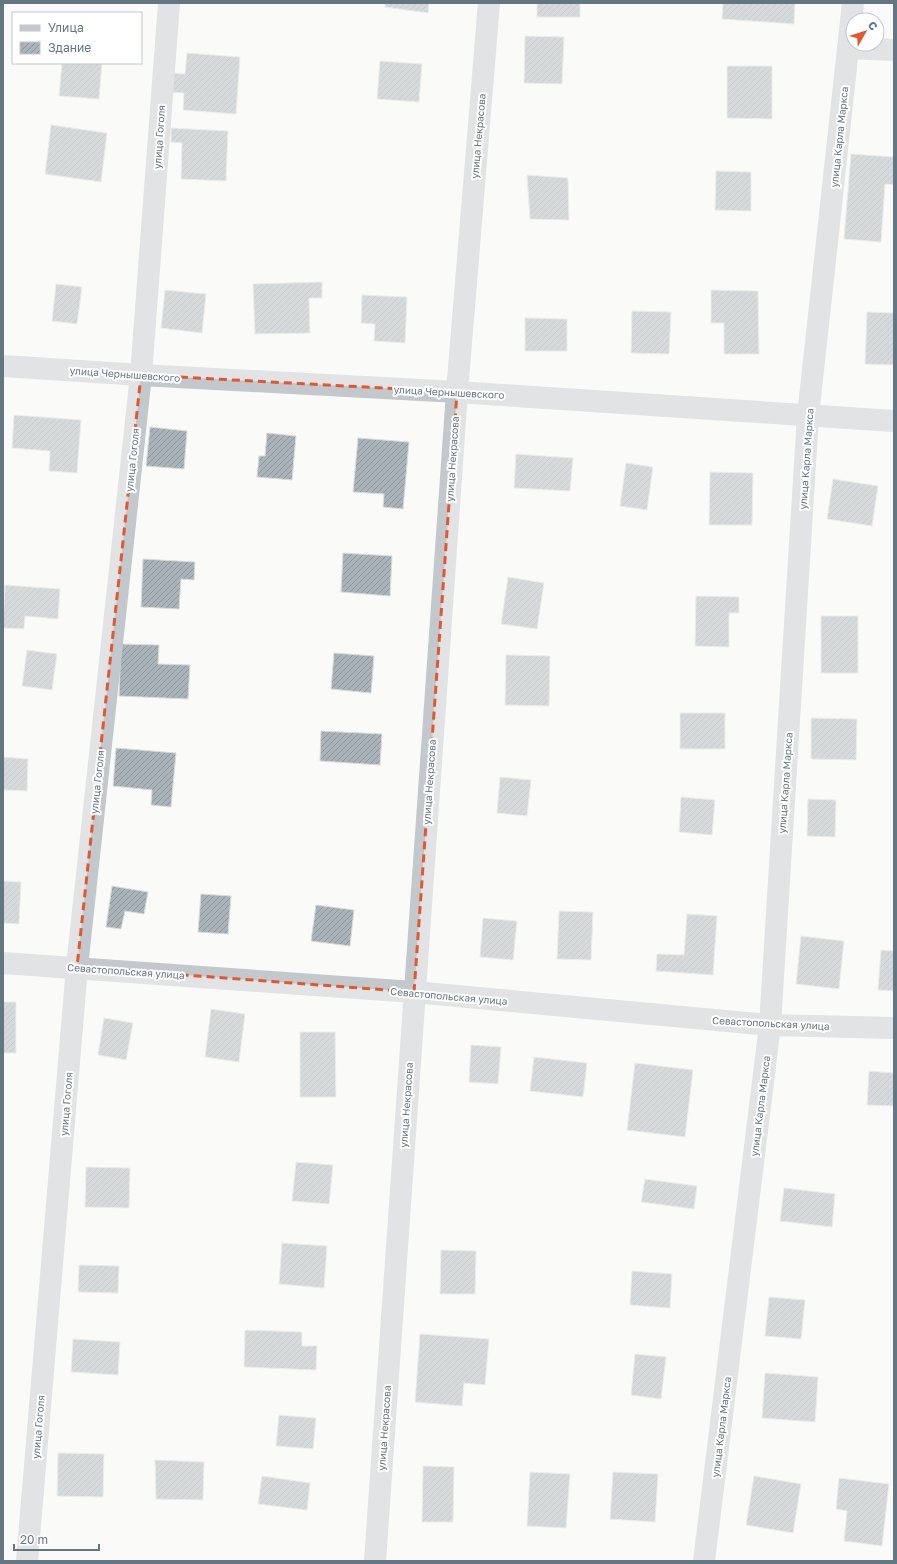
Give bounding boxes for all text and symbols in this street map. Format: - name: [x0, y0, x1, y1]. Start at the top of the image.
- legend: [12, 12, 142, 64]
- north arrow: [845, 12, 885, 52]
- text: С: [866, 18, 881, 33]
- text: Улица: [48, 20, 84, 35]
- text: Здание: [48, 40, 91, 55]
- street label: улица Карла Маркса: [828, 86, 850, 188]
- street label: улица Некрасова: [468, 93, 488, 179]
- street label: улица Гоголя: [151, 105, 167, 169]
- street label: улица Чернышевского: [69, 364, 181, 384]
- street label: улица Чернышевского: [393, 383, 505, 401]
- street label: улица Карла Маркса: [796, 408, 816, 510]
- street label: улица Некрасова: [443, 416, 461, 502]
- street label: улица Гоголя: [123, 427, 141, 493]
- street label: улица Карла Маркса: [775, 732, 795, 834]
- street label: улица Некрасова: [420, 739, 438, 825]
- street label: улица Гоголя: [88, 749, 106, 815]
- street label: Севастопольская улица: [67, 961, 185, 981]
- street label: Севастопольская улица: [390, 985, 508, 1007]
- street label: Севастопольская улица: [712, 1014, 830, 1032]
- street label: улица Карла Маркса: [748, 1055, 772, 1157]
- street label: улица Некрасова: [397, 1062, 415, 1148]
- street label: улица Гоголя: [57, 1071, 75, 1137]
- street label: улица Карла Маркса: [709, 1376, 733, 1478]
- street label: улица Некрасова: [375, 1385, 393, 1471]
- street label: улица Гоголя: [29, 1394, 47, 1460]
- scale bar: [14, 1526, 99, 1552]
- text: 20 m: [20, 1532, 48, 1547]

